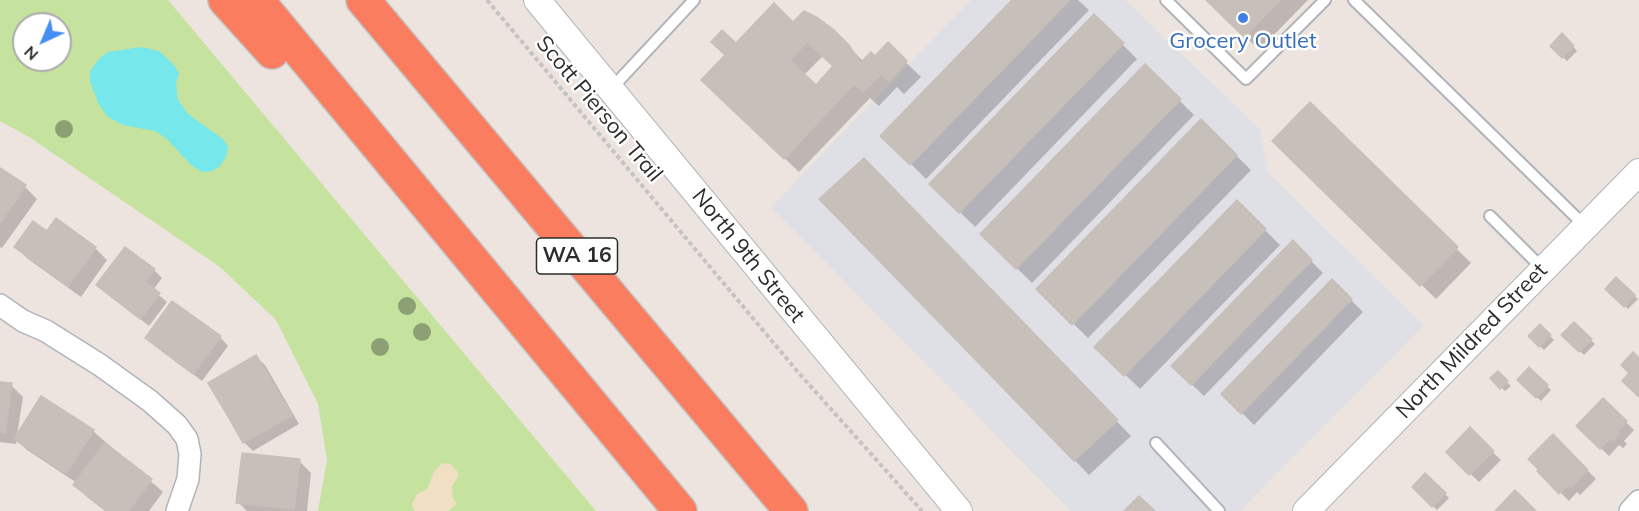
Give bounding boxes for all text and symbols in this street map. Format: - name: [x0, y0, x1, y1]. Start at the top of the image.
- marker: Grocery Outlet: [1236, 11, 1250, 25]
- north arrow: [12, 12, 72, 72]
- place label: Grocery Outlet: [1169, 28, 1317, 54]
- street label: Scott Pierson Trail: [530, 31, 668, 187]
- text: N: [20, 42, 42, 65]
- street label: North 9th Street: [686, 184, 810, 328]
- road number: WA 16: [536, 238, 618, 274]
- street label: North Mildred Street: [1391, 258, 1553, 424]

